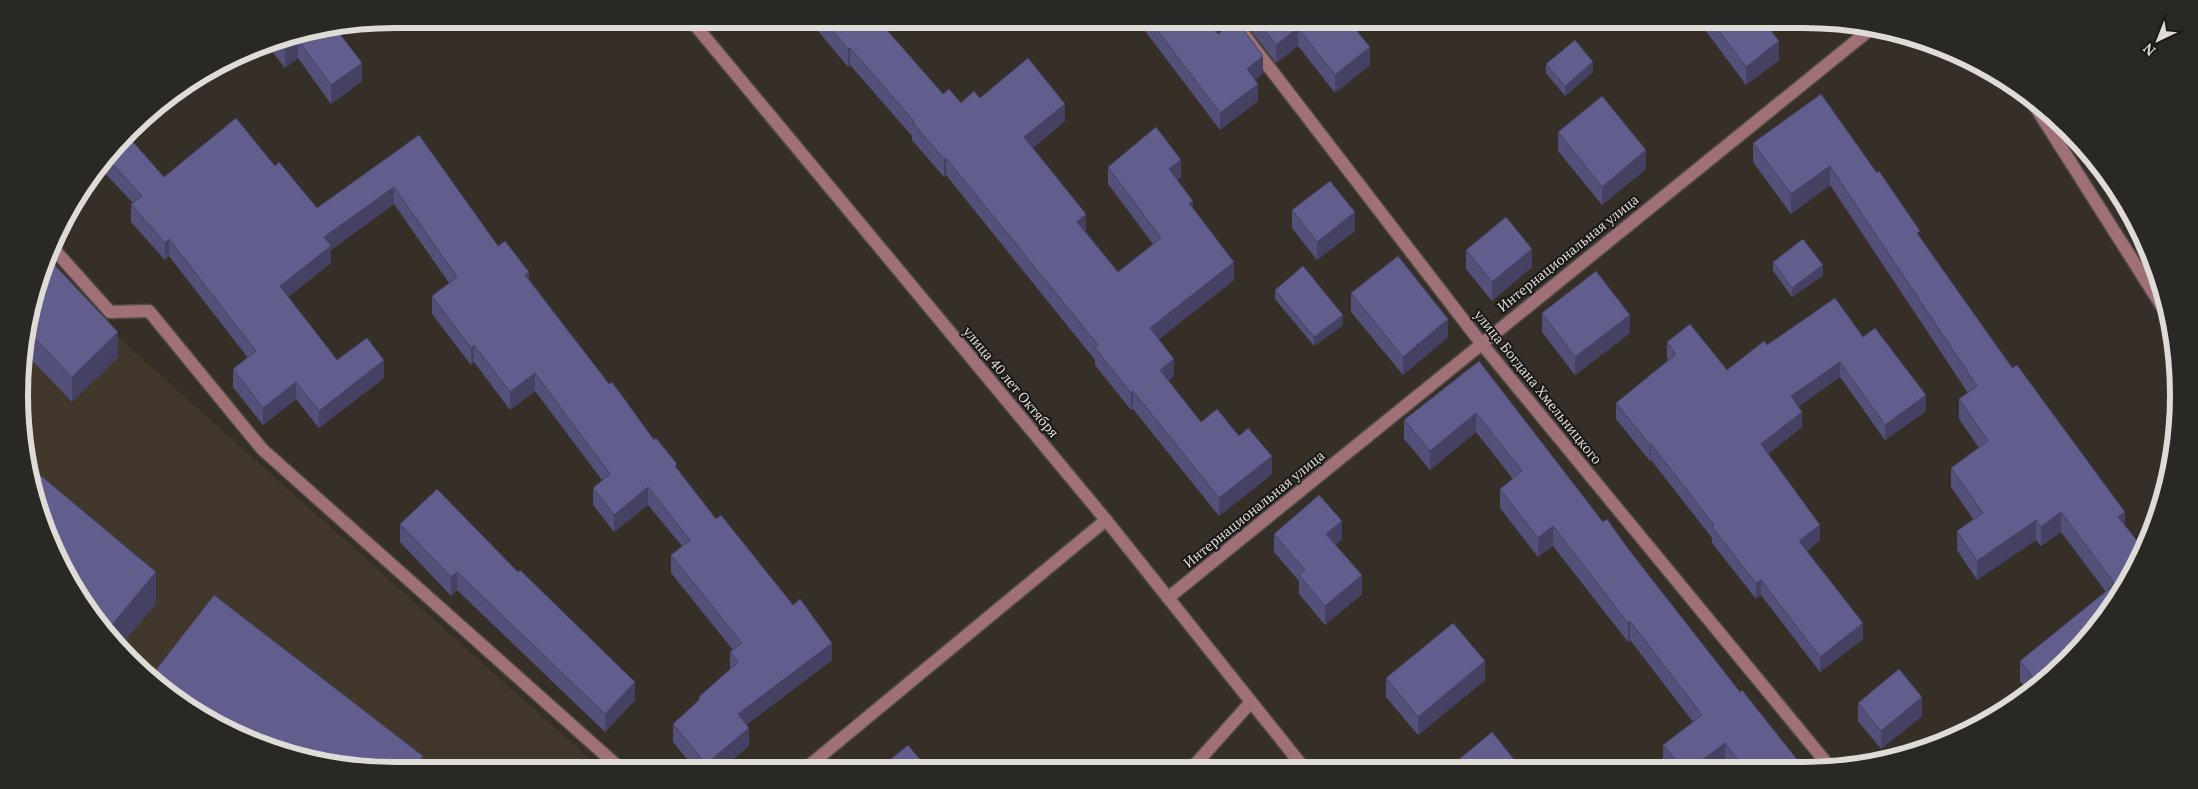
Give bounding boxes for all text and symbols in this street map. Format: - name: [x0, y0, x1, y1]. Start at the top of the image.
- north arrow: [2133, 15, 2183, 65]
- text: N: [2138, 39, 2159, 60]
- street label: Интернациональная улица: [1493, 190, 1642, 316]
- street label: улица Богдана Хмельницкого: [1469, 305, 1607, 468]
- street label: улица 40 лет Октября: [959, 321, 1063, 441]
- street label: Интернациональная улица: [1179, 446, 1328, 572]

